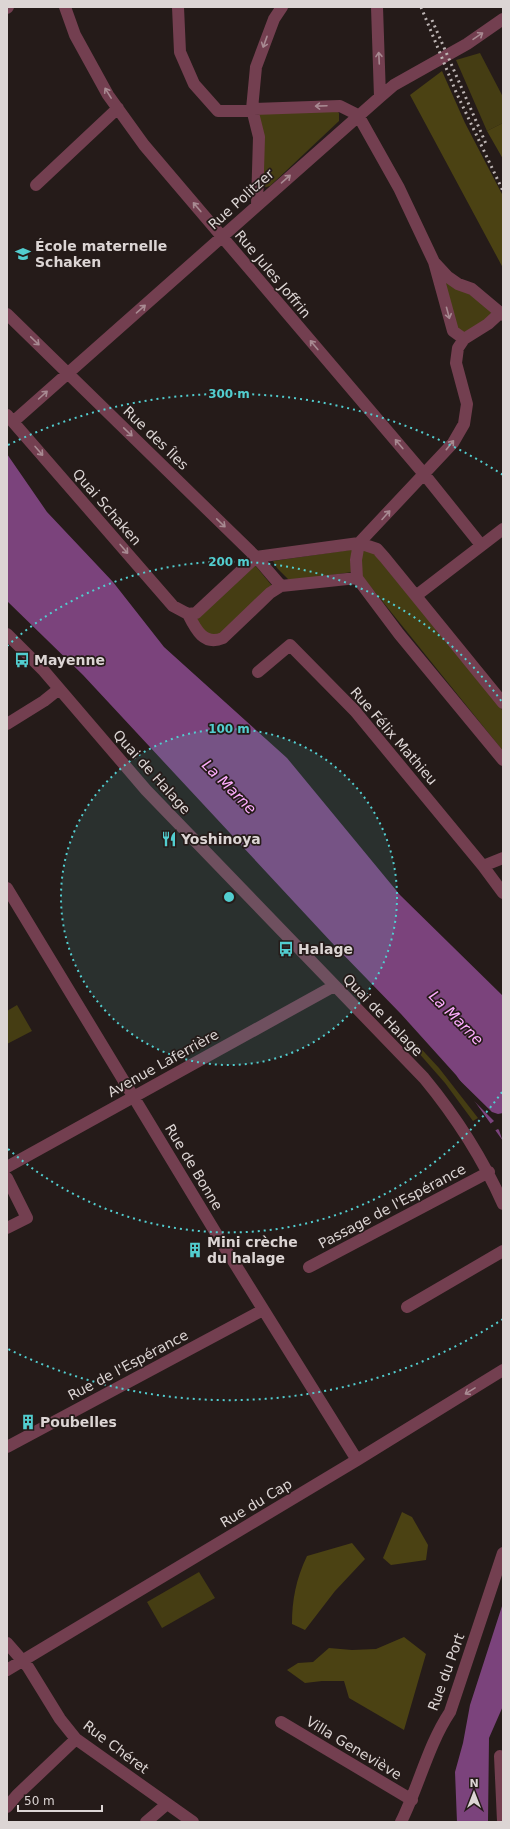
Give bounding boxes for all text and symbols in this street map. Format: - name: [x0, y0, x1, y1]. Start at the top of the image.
- one-way arrow: [473, 32, 484, 40]
- one-way arrow: [261, 36, 269, 48]
- one-way arrow: [375, 52, 383, 65]
- one-way arrow: [104, 88, 112, 99]
- one-way arrow: [315, 103, 328, 110]
- street label: Rue Politzer: [205, 165, 277, 233]
- one-way arrow: [281, 174, 291, 183]
- one-way arrow: [192, 201, 201, 212]
- street label: Rue Jules Joffrin: [232, 227, 314, 321]
- place label: École maternelle Schaken: [35, 238, 167, 270]
- school or university icon: École maternelle Schaken: [14, 245, 32, 263]
- one-way arrow: [135, 305, 146, 314]
- one-way arrow: [445, 306, 452, 319]
- one-way arrow: [30, 337, 40, 346]
- one-way arrow: [310, 340, 319, 351]
- text: 300 m: [208, 387, 250, 401]
- one-way arrow: [38, 391, 48, 400]
- street label: Rue des Îles: [120, 402, 193, 473]
- one-way arrow: [123, 427, 133, 437]
- one-way arrow: [394, 439, 403, 450]
- one-way arrow: [446, 440, 455, 451]
- one-way arrow: [35, 445, 44, 456]
- street label: Quai Schaken: [69, 466, 145, 548]
- one-way arrow: [381, 510, 391, 520]
- one-way arrow: [216, 518, 226, 528]
- one-way arrow: [120, 544, 129, 554]
- text: 200 m: [208, 555, 250, 569]
- bus stop icon: Mayenne: [13, 651, 31, 669]
- place label: Mayenne: [34, 652, 105, 668]
- street label: Rue Félix Mathieu: [347, 684, 441, 788]
- text: 100 m: [208, 722, 250, 736]
- street label: Quai de Halage: [110, 727, 194, 817]
- water label: La Marne: [198, 756, 260, 818]
- restaurant icon: Yoshinoya: [160, 830, 178, 848]
- place label: Yoshinoya: [180, 831, 261, 847]
- centre of rings: [222, 890, 236, 904]
- bus stop icon: Halage: [277, 940, 295, 958]
- place label: Halage: [298, 941, 353, 957]
- street label: Quai de Halage: [340, 971, 426, 1059]
- water label: La Marne: [425, 987, 487, 1049]
- street label: Avenue Laferrière: [105, 1026, 221, 1100]
- street label: Rue de Bonne: [162, 1121, 226, 1213]
- street label: Passage de l'Espérance: [316, 1160, 468, 1252]
- place label: Mini crèche du halage: [207, 1234, 298, 1266]
- building icon: Mini crèche du halage: [186, 1241, 204, 1259]
- street label: Rue de l'Espérance: [65, 1327, 191, 1403]
- one-way arrow: [464, 1387, 476, 1395]
- building icon: Poubelles: [19, 1413, 37, 1431]
- place label: Poubelles: [40, 1414, 117, 1430]
- street label: Rue du Cap: [217, 1475, 295, 1531]
- street label: Rue du Port: [425, 1631, 468, 1713]
- street label: Villa Geneviève: [303, 1713, 405, 1783]
- street label: Rue Chéret: [80, 1717, 152, 1777]
- north arrow: [454, 1773, 494, 1813]
- text: N: [469, 1777, 479, 1790]
- scale bar: [18, 1787, 102, 1813]
- text: 50 m: [24, 1794, 55, 1808]

